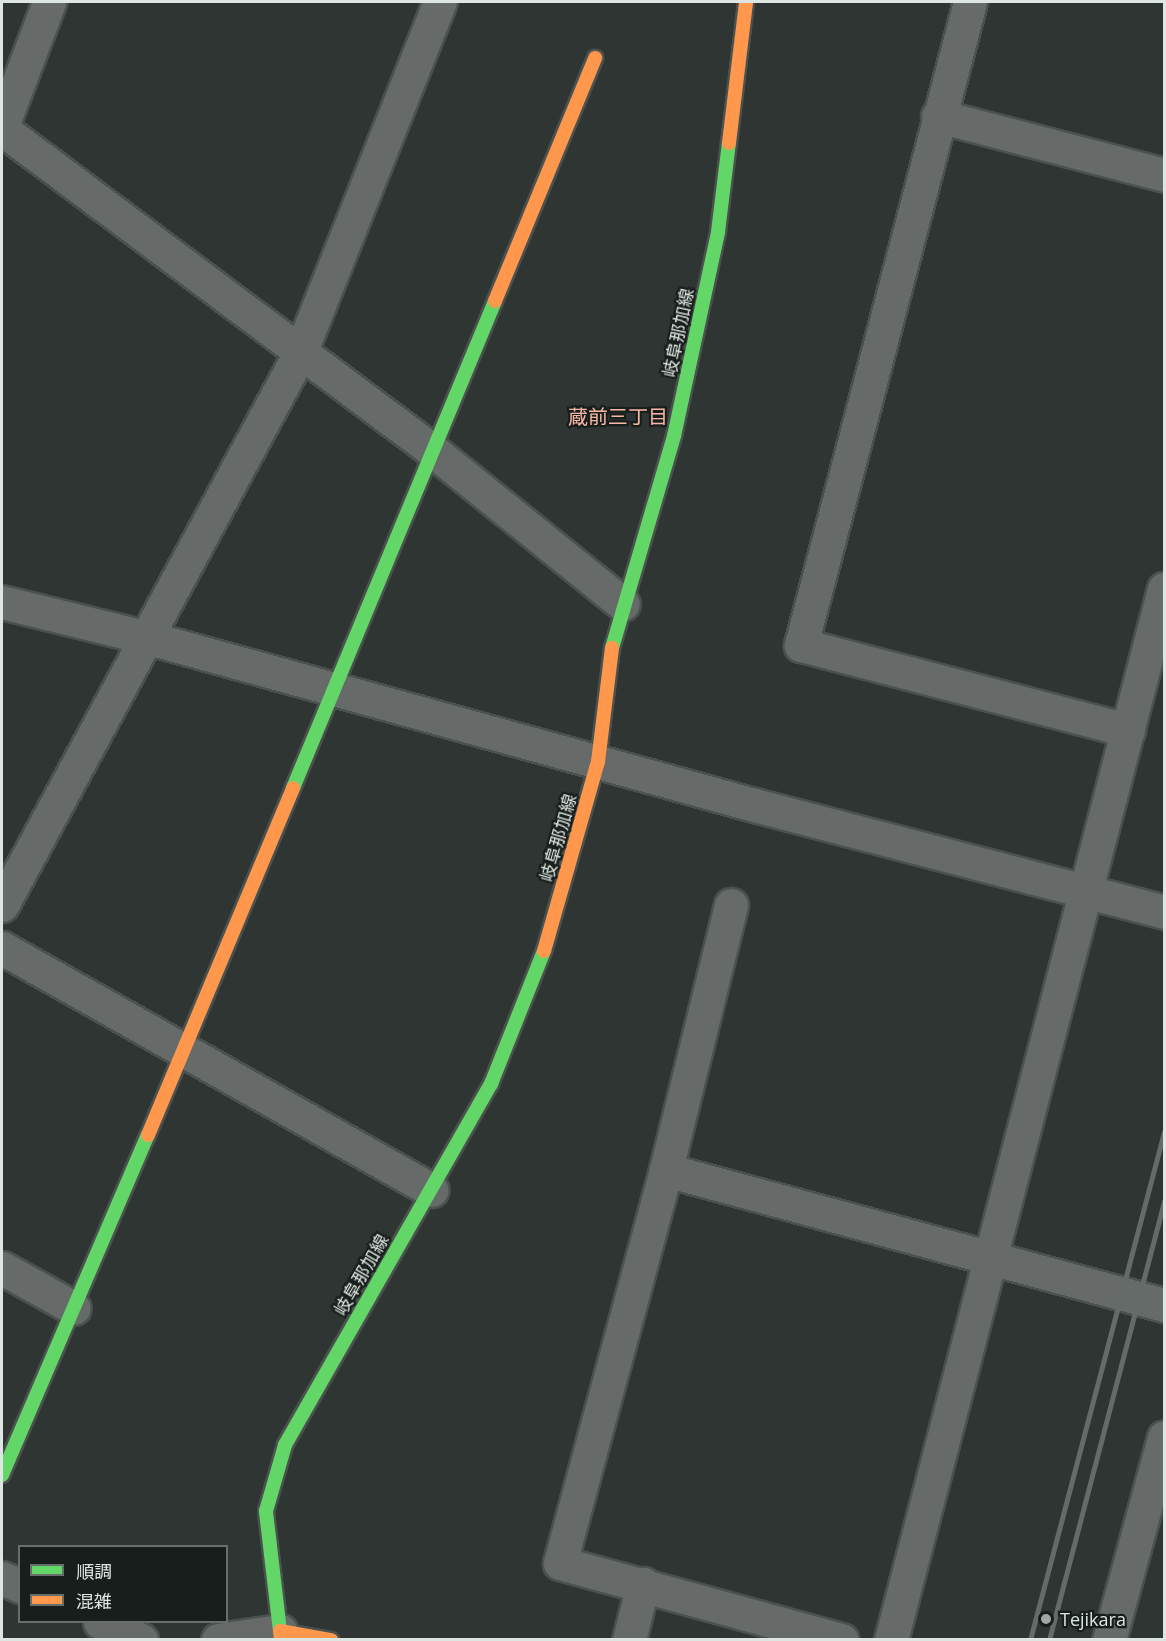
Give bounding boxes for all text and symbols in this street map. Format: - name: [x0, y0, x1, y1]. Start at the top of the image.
- street label: 岐阜那加線: [658, 287, 698, 379]
- district label: 蔵前三丁目: [568, 404, 668, 428]
- street label: 岐阜那加線: [535, 792, 581, 884]
- street label: 岐阜那加線: [329, 1231, 393, 1319]
- legend: [18, 1545, 228, 1623]
- text: 順調: [76, 1559, 112, 1583]
- text: 混雑: [76, 1589, 112, 1613]
- place label: Tejikara: [1060, 1608, 1126, 1630]
- marker: Tejikara: [1037, 1610, 1055, 1628]

